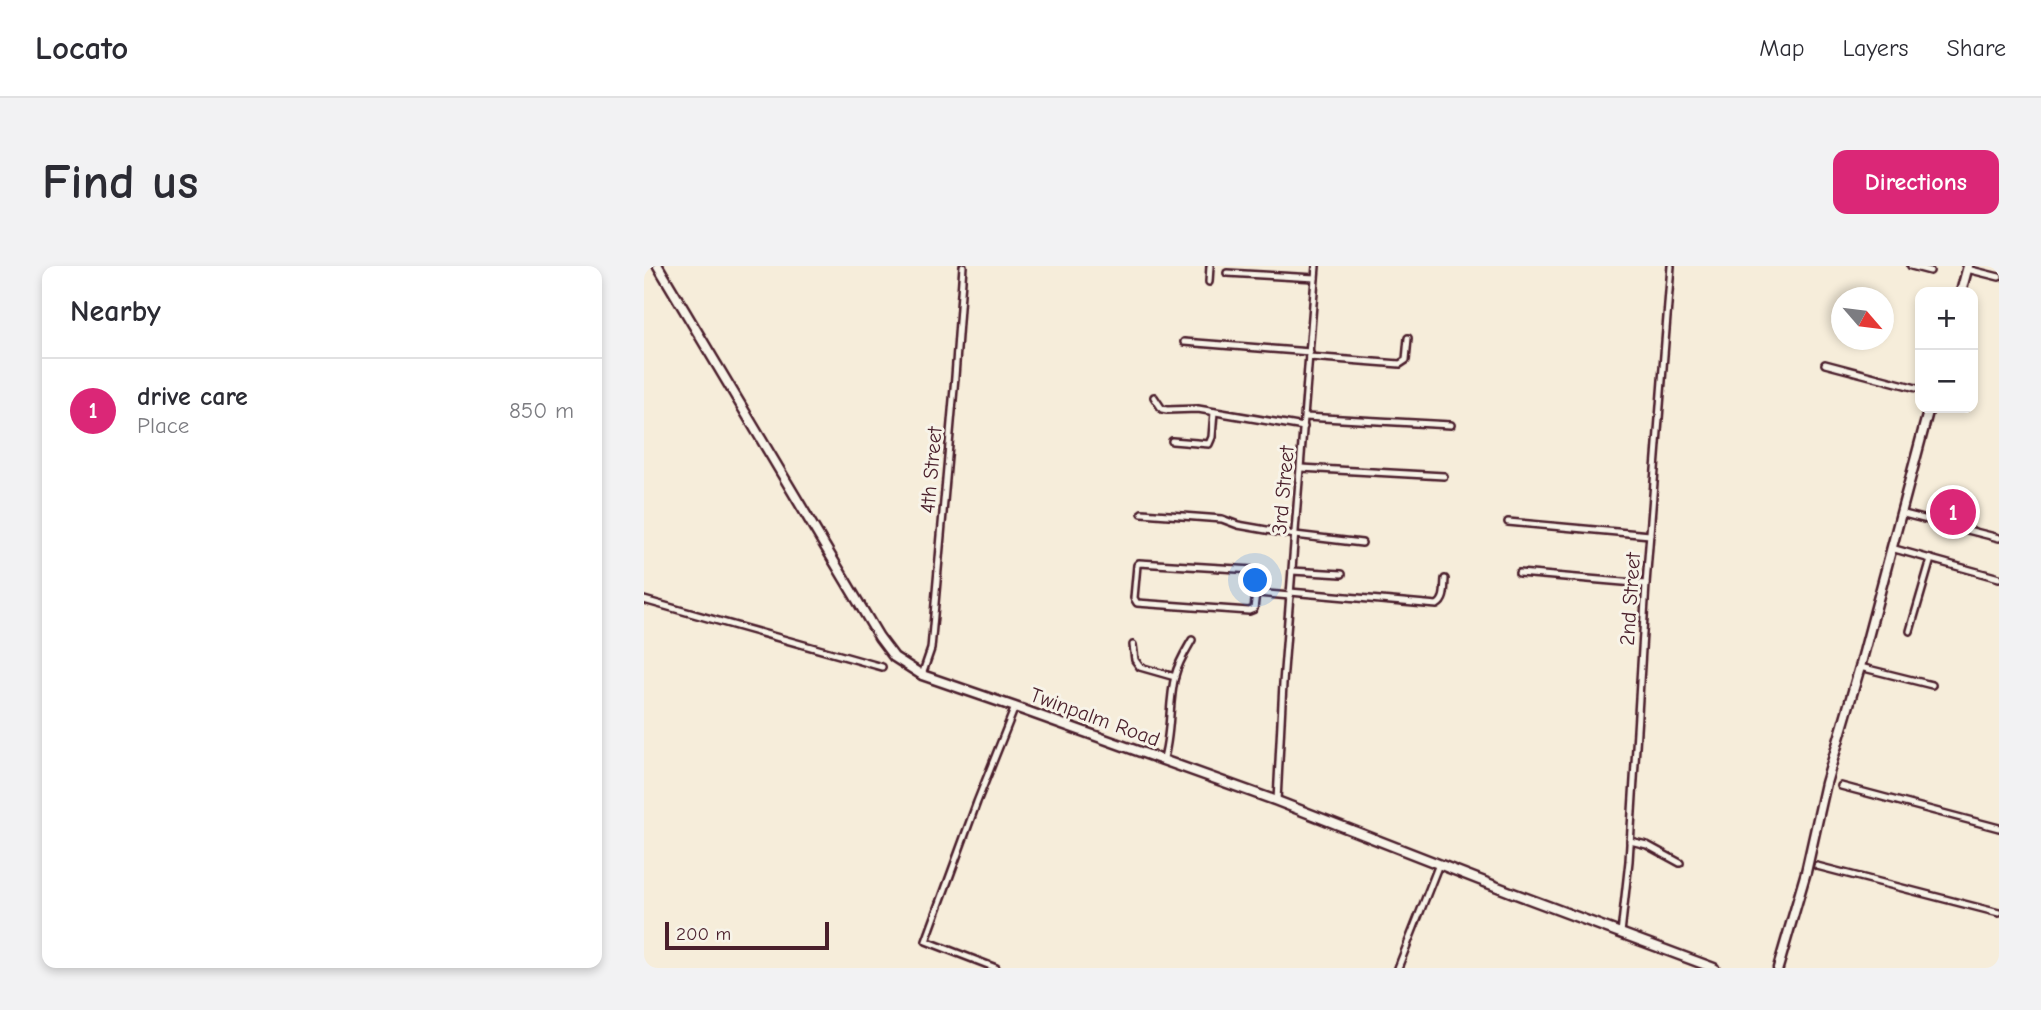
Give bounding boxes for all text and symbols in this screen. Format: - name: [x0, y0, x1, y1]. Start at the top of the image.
- text: Locato: [35, 29, 128, 67]
- text: Map: [1759, 34, 1805, 62]
- text: Layers: [1843, 34, 1908, 62]
- text: Share: [1946, 34, 2006, 62]
- button: Directions: [1833, 150, 1999, 214]
- text: Find us: [42, 154, 198, 210]
- north arrow: [1831, 287, 1894, 350]
- map controls: [1915, 287, 1978, 413]
- button: +: [1915, 287, 1978, 350]
- text: Nearby: [70, 294, 161, 329]
- button: −: [1915, 350, 1978, 413]
- text: drive care: [137, 382, 248, 412]
- text: 1: [88, 397, 98, 424]
- text: 850 m: [509, 397, 574, 424]
- text: Place: [137, 412, 189, 439]
- street label: 4th Street: [915, 425, 947, 514]
- street label: 3rd Street: [1267, 444, 1299, 535]
- pin: 1: [1930, 486, 1976, 538]
- street label: 2nd Street: [1615, 551, 1645, 646]
- your location: [1238, 563, 1272, 597]
- street label: Twinpalm Road: [1027, 682, 1163, 752]
- scale bar: [665, 919, 830, 951]
- text: 200 m: [676, 923, 731, 945]

